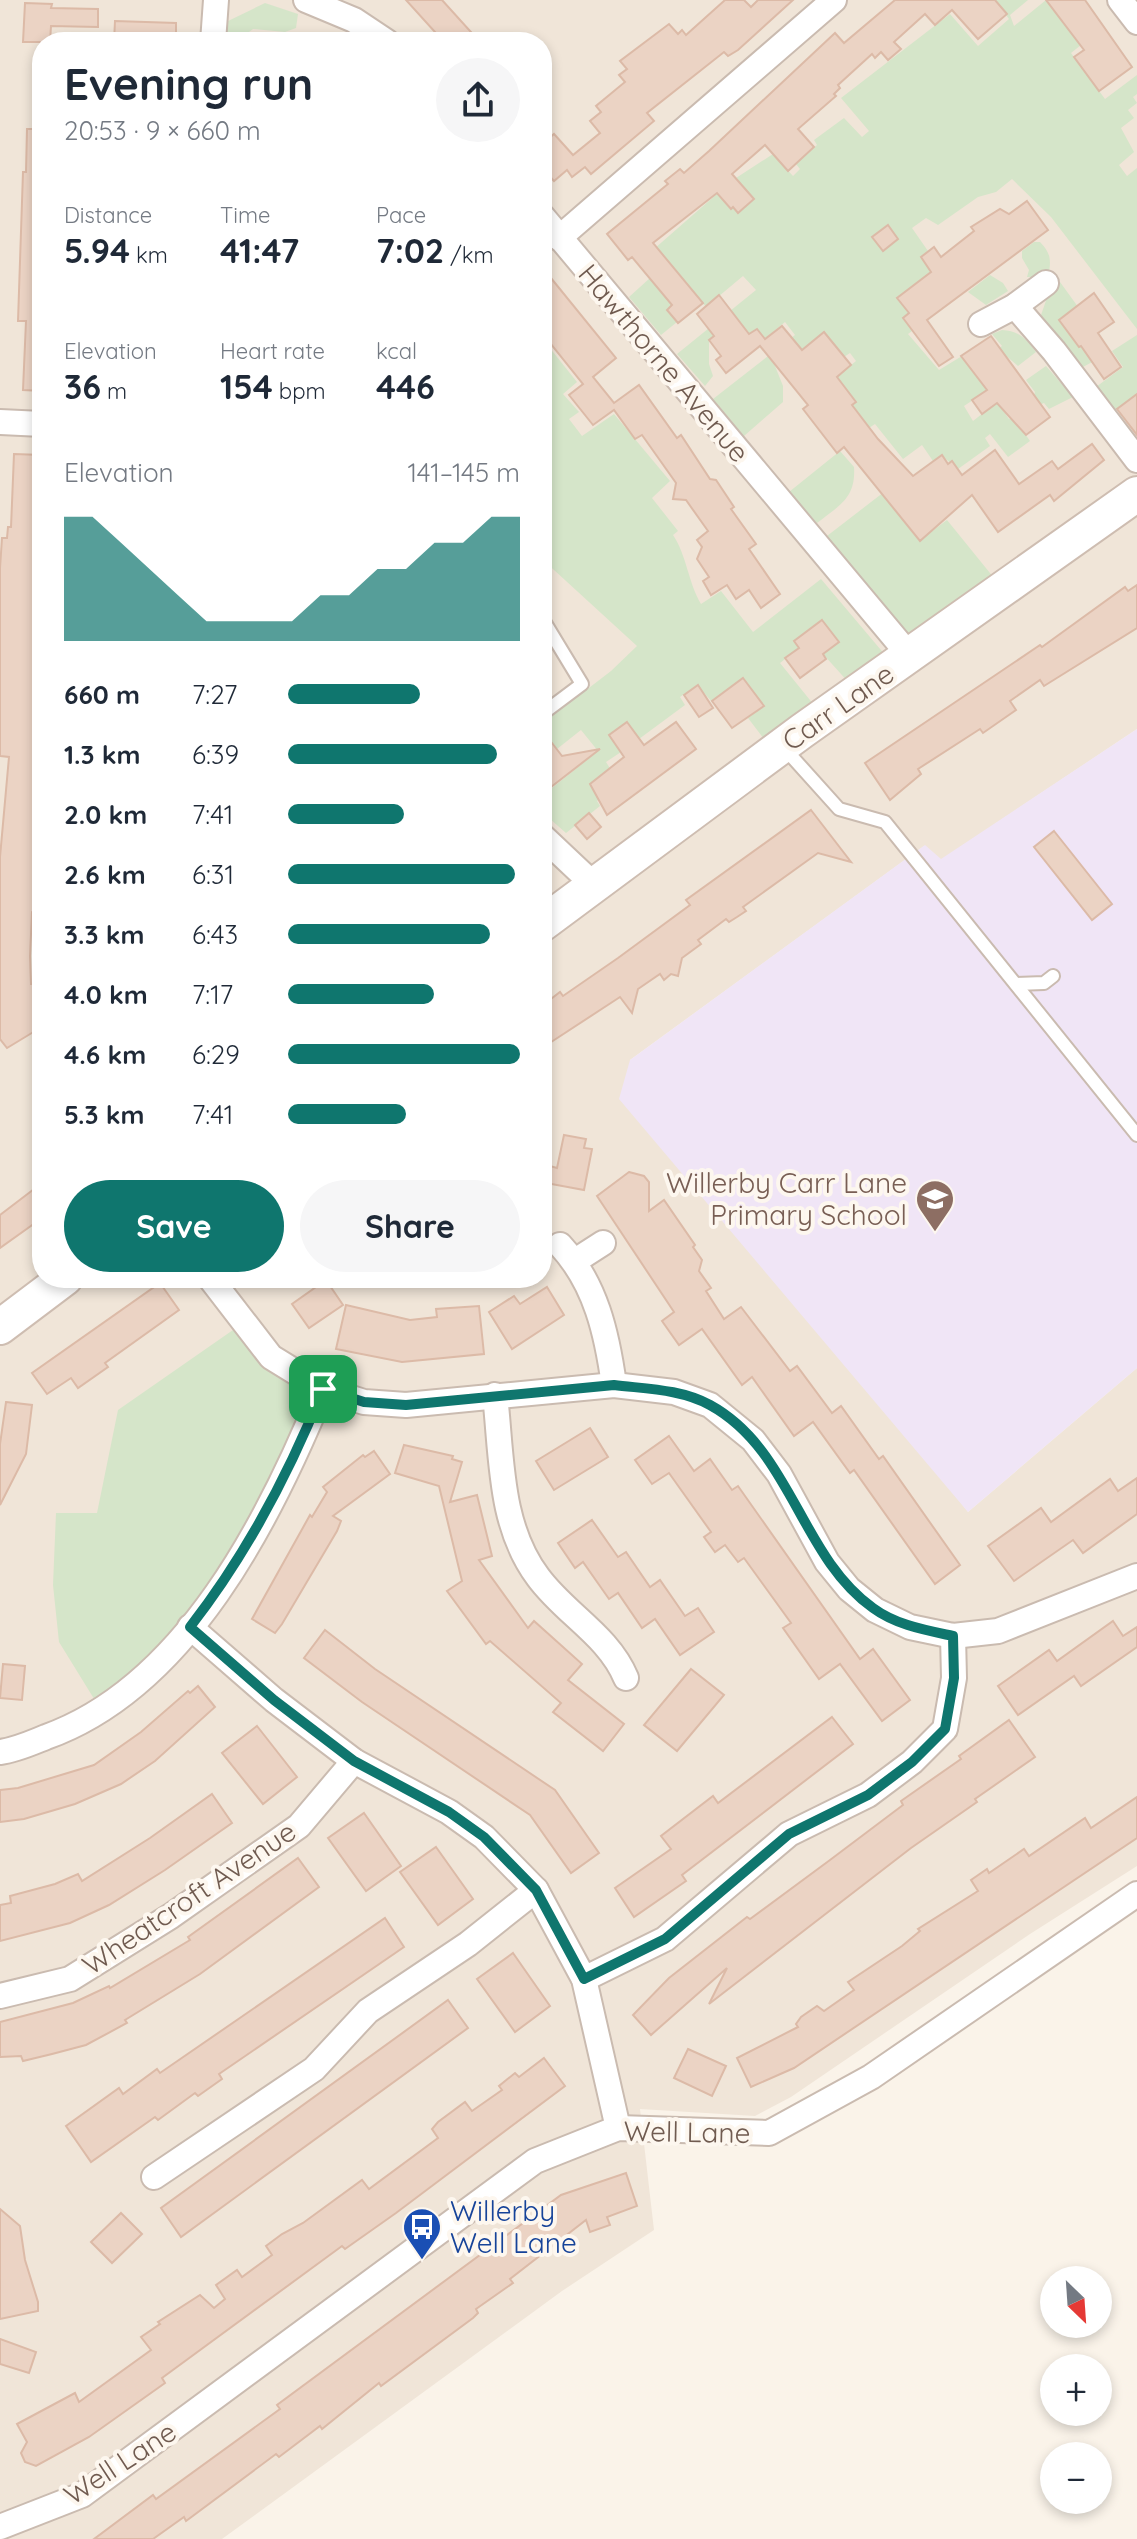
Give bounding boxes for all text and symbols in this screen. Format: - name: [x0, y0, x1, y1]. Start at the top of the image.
- text: Evening run: [64, 56, 313, 111]
- button: share: [436, 58, 520, 142]
- text: 20:53 · 9 × 660 m: [64, 114, 261, 147]
- text: Distance: [64, 201, 152, 229]
- text: Time: [220, 201, 271, 229]
- text: Pace: [376, 201, 426, 229]
- text: 5.94: [64, 229, 130, 272]
- text: 41:47: [220, 229, 299, 272]
- text: 7:02: [376, 229, 444, 272]
- text: km: [130, 241, 168, 269]
- text: /km: [444, 241, 494, 269]
- street label: Hawthorne Avenue: [571, 256, 757, 469]
- text: Elevation: [64, 337, 157, 365]
- text: Heart rate: [220, 337, 325, 365]
- text: kcal: [376, 337, 417, 365]
- text: 36: [64, 365, 101, 408]
- text: 154: [220, 365, 273, 408]
- text: 446: [376, 365, 435, 408]
- text: m: [101, 377, 127, 405]
- text: bpm: [273, 377, 326, 405]
- text: Elevation: [64, 456, 174, 489]
- text: 141–145 m: [408, 456, 520, 489]
- street label: Carr Lane: [775, 655, 900, 758]
- text: 660 m: [64, 678, 140, 711]
- text: 7:27: [192, 678, 237, 711]
- text: 1.3 km: [64, 738, 141, 771]
- text: 6:39: [192, 738, 239, 771]
- text: 2.0 km: [64, 798, 147, 831]
- text: 7:41: [192, 798, 233, 831]
- text: 2.6 km: [64, 858, 146, 891]
- text: 6:31: [192, 858, 234, 891]
- text: 3.3 km: [64, 918, 144, 951]
- text: 6:43: [192, 918, 238, 951]
- text: 4.0 km: [64, 978, 148, 1011]
- text: 7:17: [192, 978, 233, 1011]
- text: 4.6 km: [64, 1038, 146, 1071]
- text: 6:29: [192, 1038, 240, 1071]
- text: 5.3 km: [64, 1098, 144, 1131]
- text: 7:41: [192, 1098, 233, 1131]
- place label: Willerby Carr Lane Primary School: [666, 1165, 907, 1232]
- school or university icon: Willerby Carr Lane Primary School: [914, 1178, 956, 1233]
- button: Save: [64, 1180, 284, 1272]
- button: Share: [300, 1180, 520, 1272]
- pin: [289, 1355, 357, 1423]
- icon: arrive: [301, 1367, 345, 1411]
- street label: Wheatcroft Avenue: [75, 1813, 302, 1982]
- street label: Well Lane: [623, 2113, 751, 2150]
- place label: Willerby Well Lane: [450, 2193, 577, 2260]
- bus stop icon: Willerby Well Lane: [401, 2206, 443, 2261]
- north arrow: [1040, 2266, 1112, 2338]
- map controls: [1040, 2266, 1112, 2514]
- button: +: [1040, 2354, 1112, 2426]
- street label: Well Lane: [57, 2413, 182, 2512]
- button: −: [1040, 2442, 1112, 2514]

